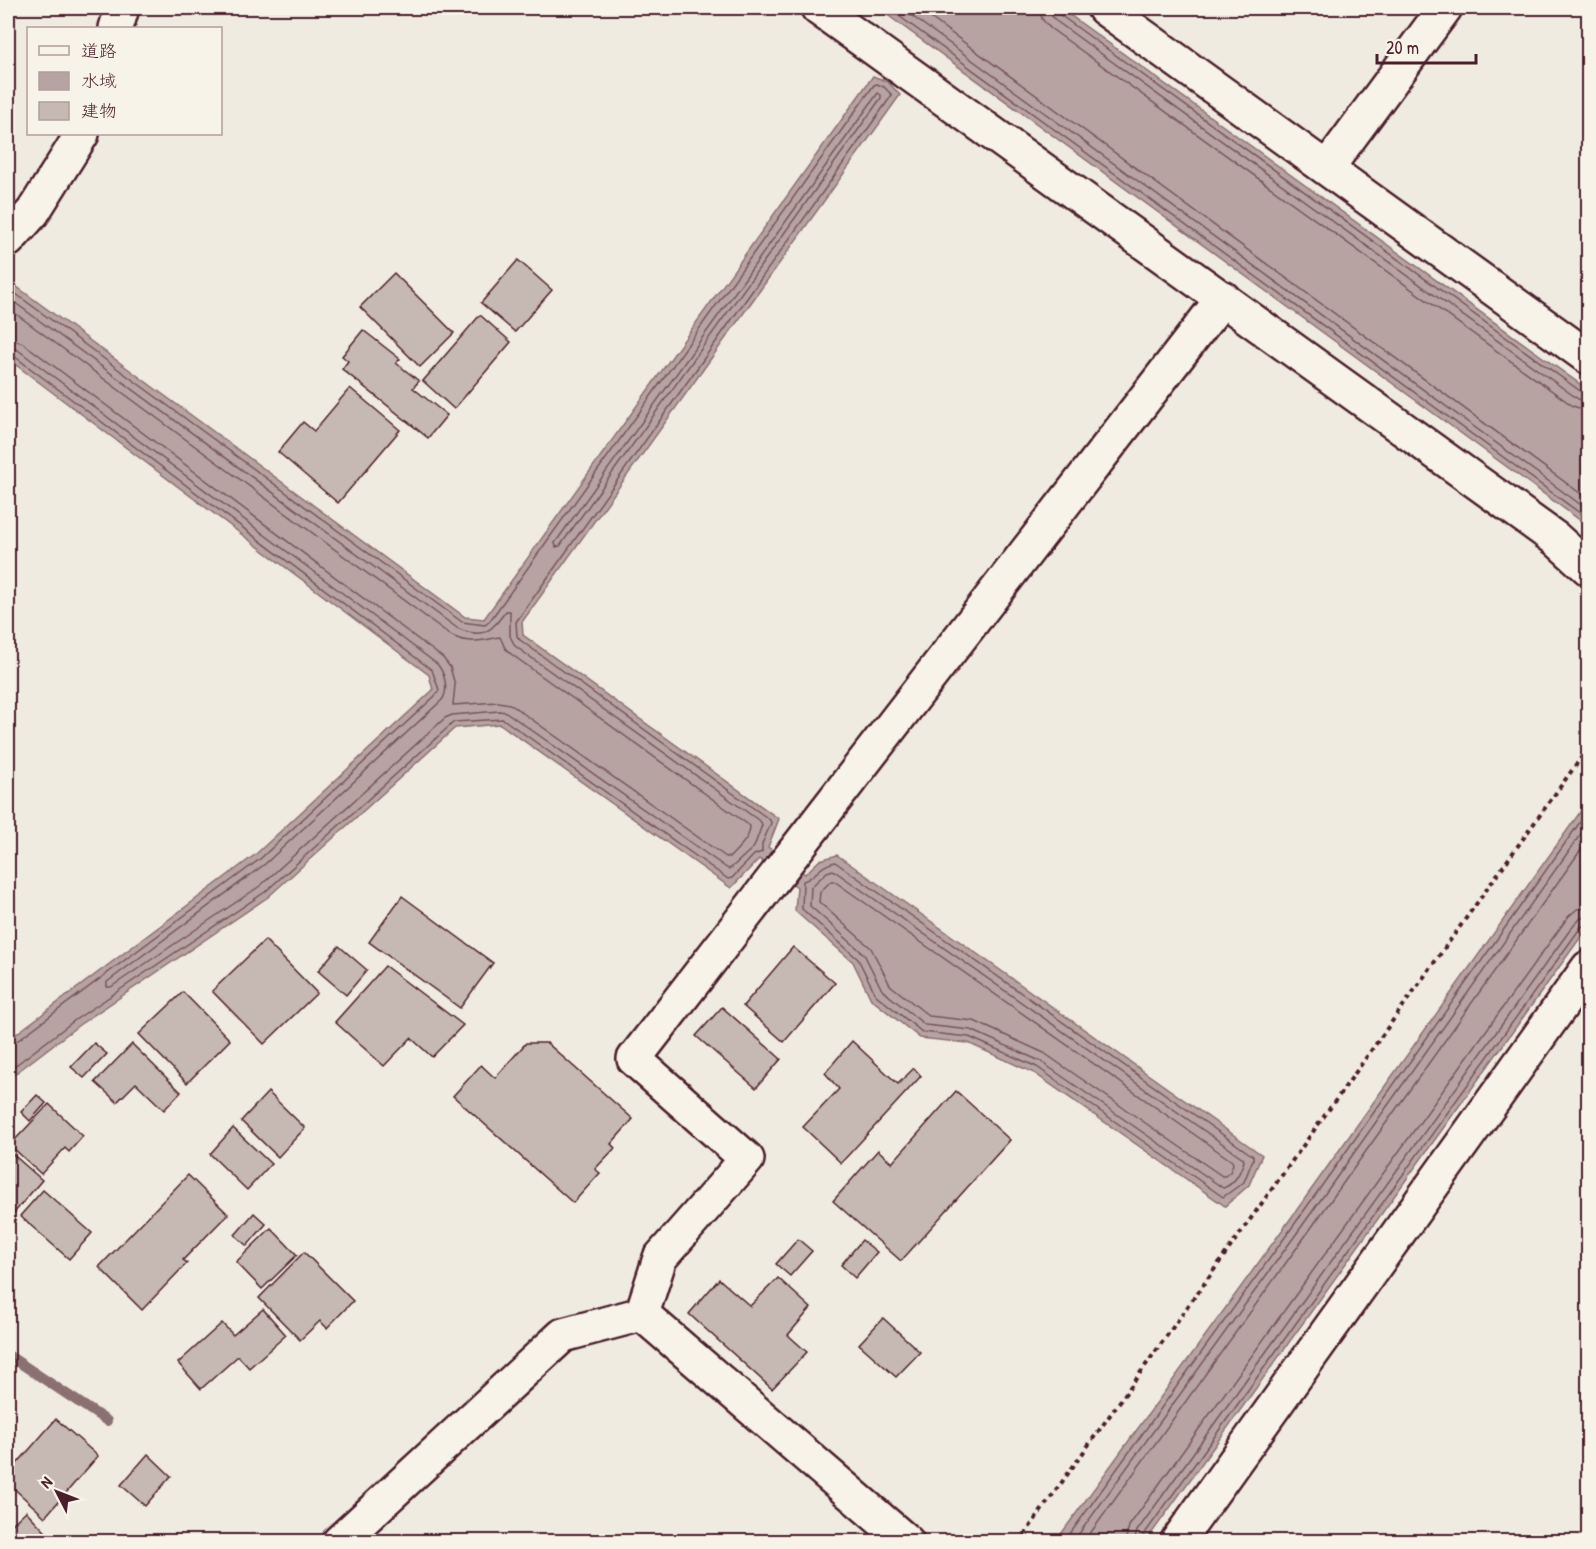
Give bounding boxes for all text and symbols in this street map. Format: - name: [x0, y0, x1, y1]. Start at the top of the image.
- legend: [27, 27, 222, 135]
- scale bar: [1377, 27, 1476, 65]
- text: 20 m: [1386, 35, 1419, 60]
- text: 道路: [81, 38, 117, 63]
- text: 水域: [81, 68, 117, 93]
- text: 建物: [81, 98, 117, 123]
- north arrow: [27, 1462, 87, 1522]
- text: N: [35, 1471, 57, 1492]

